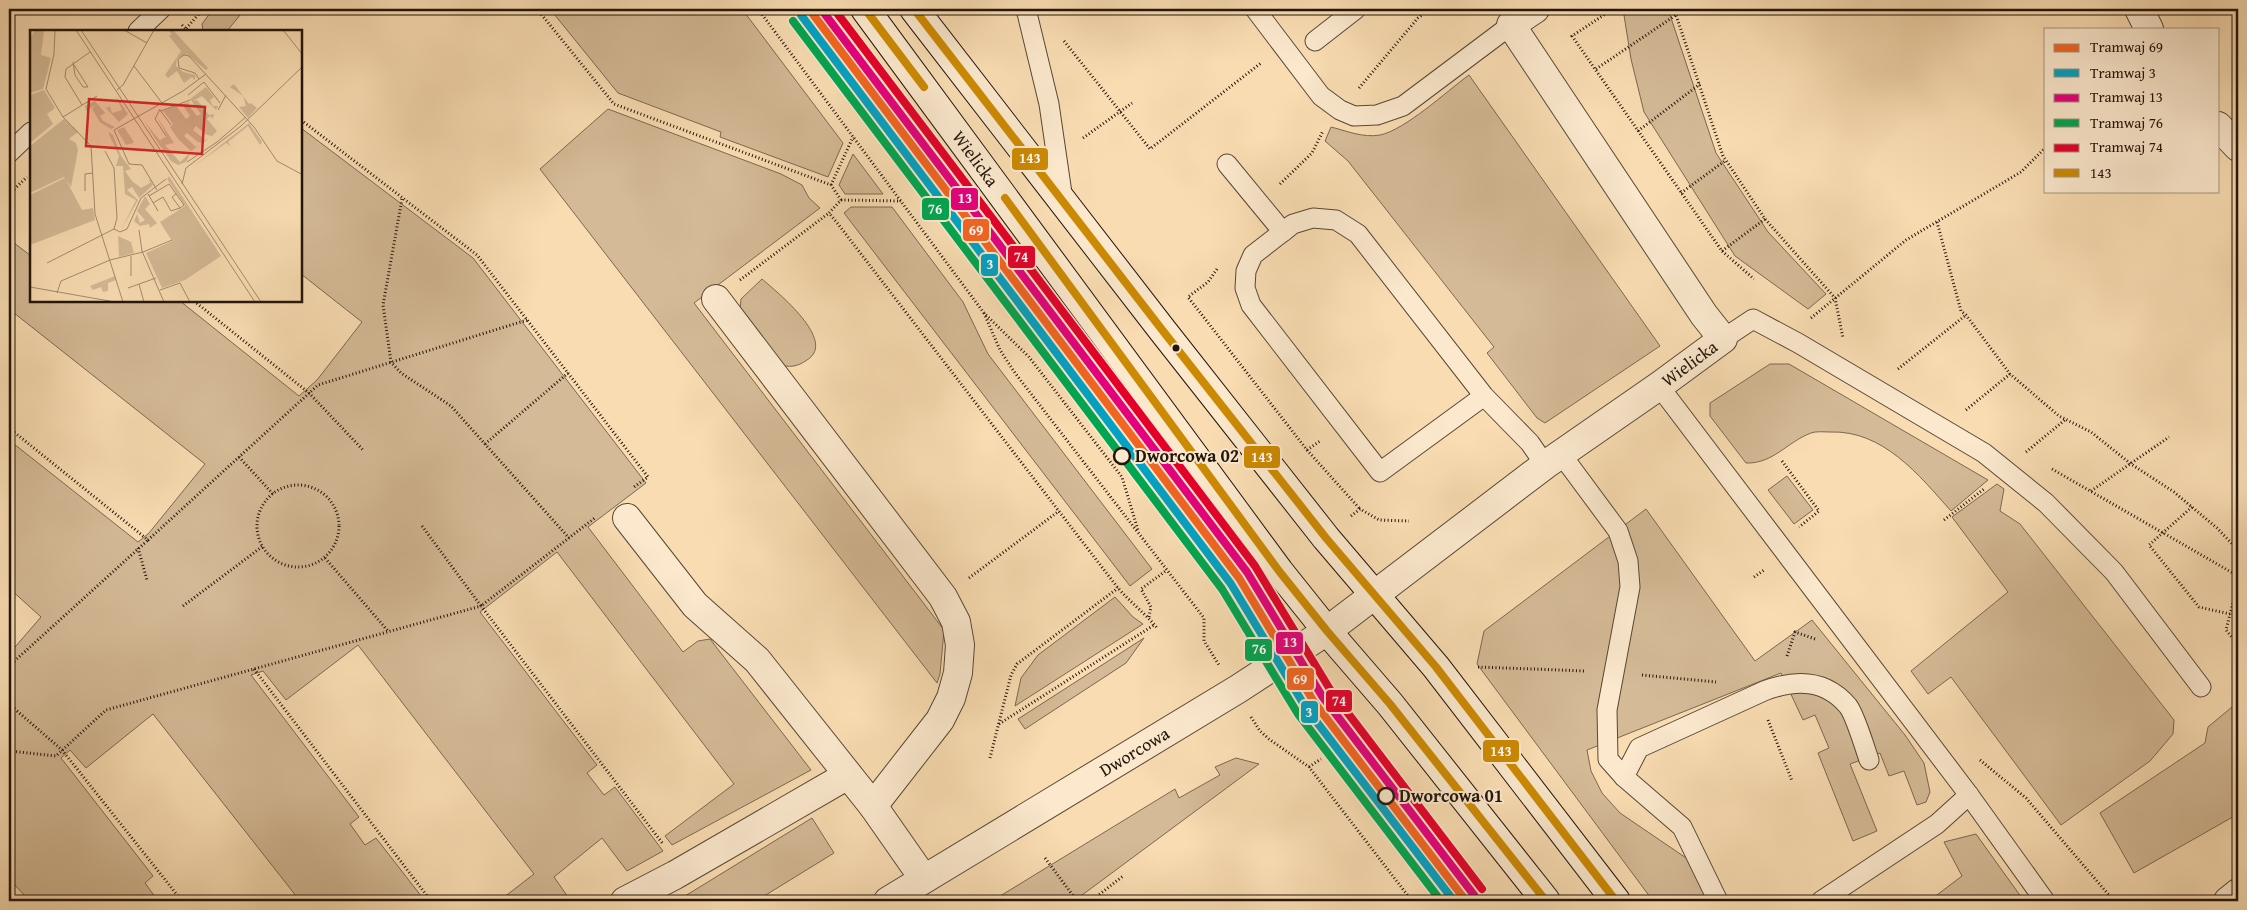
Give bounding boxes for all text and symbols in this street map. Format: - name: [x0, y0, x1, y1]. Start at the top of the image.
- legend: [2044, 28, 2220, 192]
- inset map: [30, 30, 302, 302]
- text: Tramwaj 69: [2090, 36, 2163, 57]
- text: Tramwaj 3: [2090, 62, 2156, 83]
- text: Tramwaj 13: [2090, 86, 2163, 107]
- text: Tramwaj 76: [2090, 112, 2163, 133]
- street label: Wielicka: [946, 125, 1006, 193]
- text: Tramwaj 74: [2090, 136, 2163, 157]
- line badge: 143: [1011, 147, 1049, 171]
- text: 143: [1019, 148, 1041, 168]
- text: 143: [2090, 162, 2112, 183]
- line badge: 13: [950, 187, 979, 211]
- text: 13: [958, 188, 972, 208]
- line badge: 76: [921, 197, 950, 221]
- text: 76: [928, 199, 942, 219]
- line badge: 69: [962, 218, 990, 242]
- text: 69: [969, 220, 983, 240]
- line badge: 74: [1007, 245, 1036, 269]
- text: 74: [1014, 247, 1028, 267]
- line badge: 3: [980, 253, 999, 277]
- text: 3: [986, 254, 994, 274]
- street label: Wielicka: [1655, 333, 1724, 393]
- unlabelled marker: [1171, 343, 1181, 353]
- place label: Dworcowa 02: [1135, 442, 1239, 469]
- line badge: 143: [1243, 445, 1281, 469]
- marker: Dworcowa 02: [1113, 447, 1131, 465]
- text: 143: [1251, 447, 1273, 467]
- line badge: 13: [1275, 631, 1304, 655]
- text: 13: [1283, 632, 1297, 652]
- line badge: 76: [1244, 638, 1273, 662]
- text: 76: [1252, 639, 1266, 659]
- line badge: 69: [1286, 667, 1315, 691]
- text: 69: [1293, 669, 1307, 689]
- line badge: 74: [1325, 689, 1353, 713]
- text: 74: [1332, 691, 1346, 711]
- line badge: 3: [1300, 700, 1319, 724]
- text: 3: [1305, 702, 1313, 722]
- street label: Dworcowa: [1094, 719, 1175, 783]
- line badge: 143: [1482, 739, 1520, 763]
- text: 143: [1490, 741, 1512, 761]
- place label: Dworcowa 01: [1399, 782, 1503, 809]
- marker: Dworcowa 01: [1377, 787, 1395, 805]

